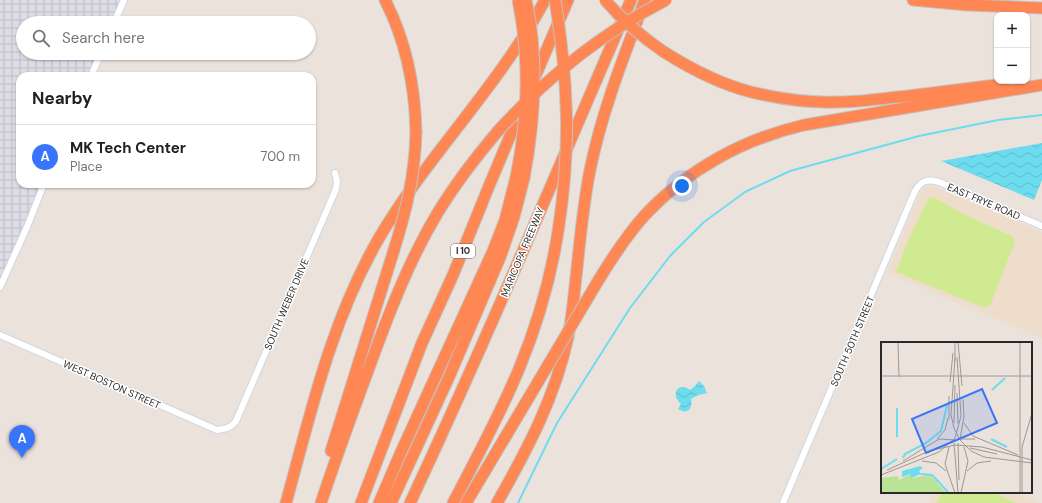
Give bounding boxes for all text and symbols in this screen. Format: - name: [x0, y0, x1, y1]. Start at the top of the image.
- map controls: [994, 12, 1030, 84]
- button: +: [994, 12, 1030, 48]
- search box: [16, 16, 316, 60]
- icon: search: [30, 27, 52, 49]
- text: Search here: [62, 28, 145, 48]
- button: −: [994, 48, 1030, 84]
- text: Nearby: [32, 87, 92, 109]
- text: MK Tech Center: [70, 138, 186, 158]
- text: A: [40, 148, 50, 165]
- text: 700 m: [260, 148, 300, 165]
- text: Place: [70, 158, 102, 175]
- your location: [672, 176, 692, 196]
- street label: EAST FRYE ROAD: [945, 180, 1022, 223]
- street label: MARICOPA FREEWAY: [498, 205, 547, 299]
- road number: I 10: [451, 244, 475, 258]
- street label: SOUTH WEBER DRIVE: [261, 256, 312, 352]
- street label: SOUTH 50TH STREET: [828, 294, 878, 388]
- inset map: [881, 342, 1032, 493]
- street label: WEST BOSTON STREET: [61, 357, 163, 412]
- pin: A: [9, 425, 35, 458]

